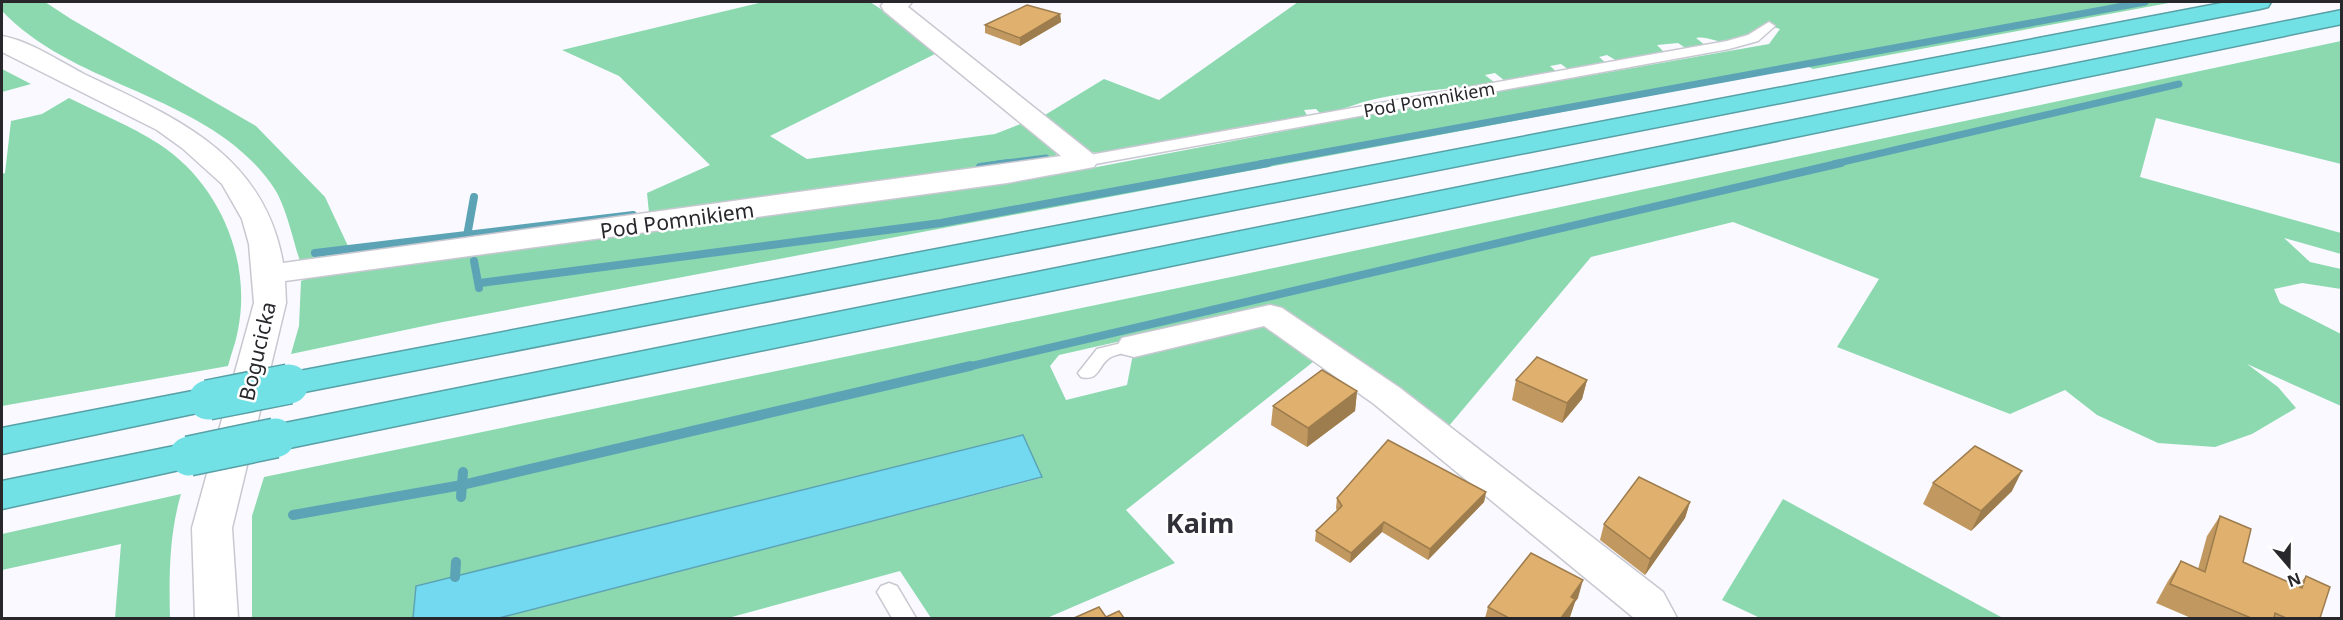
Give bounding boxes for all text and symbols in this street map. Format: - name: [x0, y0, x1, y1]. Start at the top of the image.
- street label: Pod Pomnikiem: [1361, 76, 1497, 122]
- street label: Pod Pomnikiem: [598, 195, 756, 245]
- street label: Bogucicka: [232, 299, 282, 403]
- district label: Kaim: [1166, 504, 1234, 541]
- north arrow: [2259, 536, 2319, 596]
- text: N: [2284, 568, 2304, 593]

